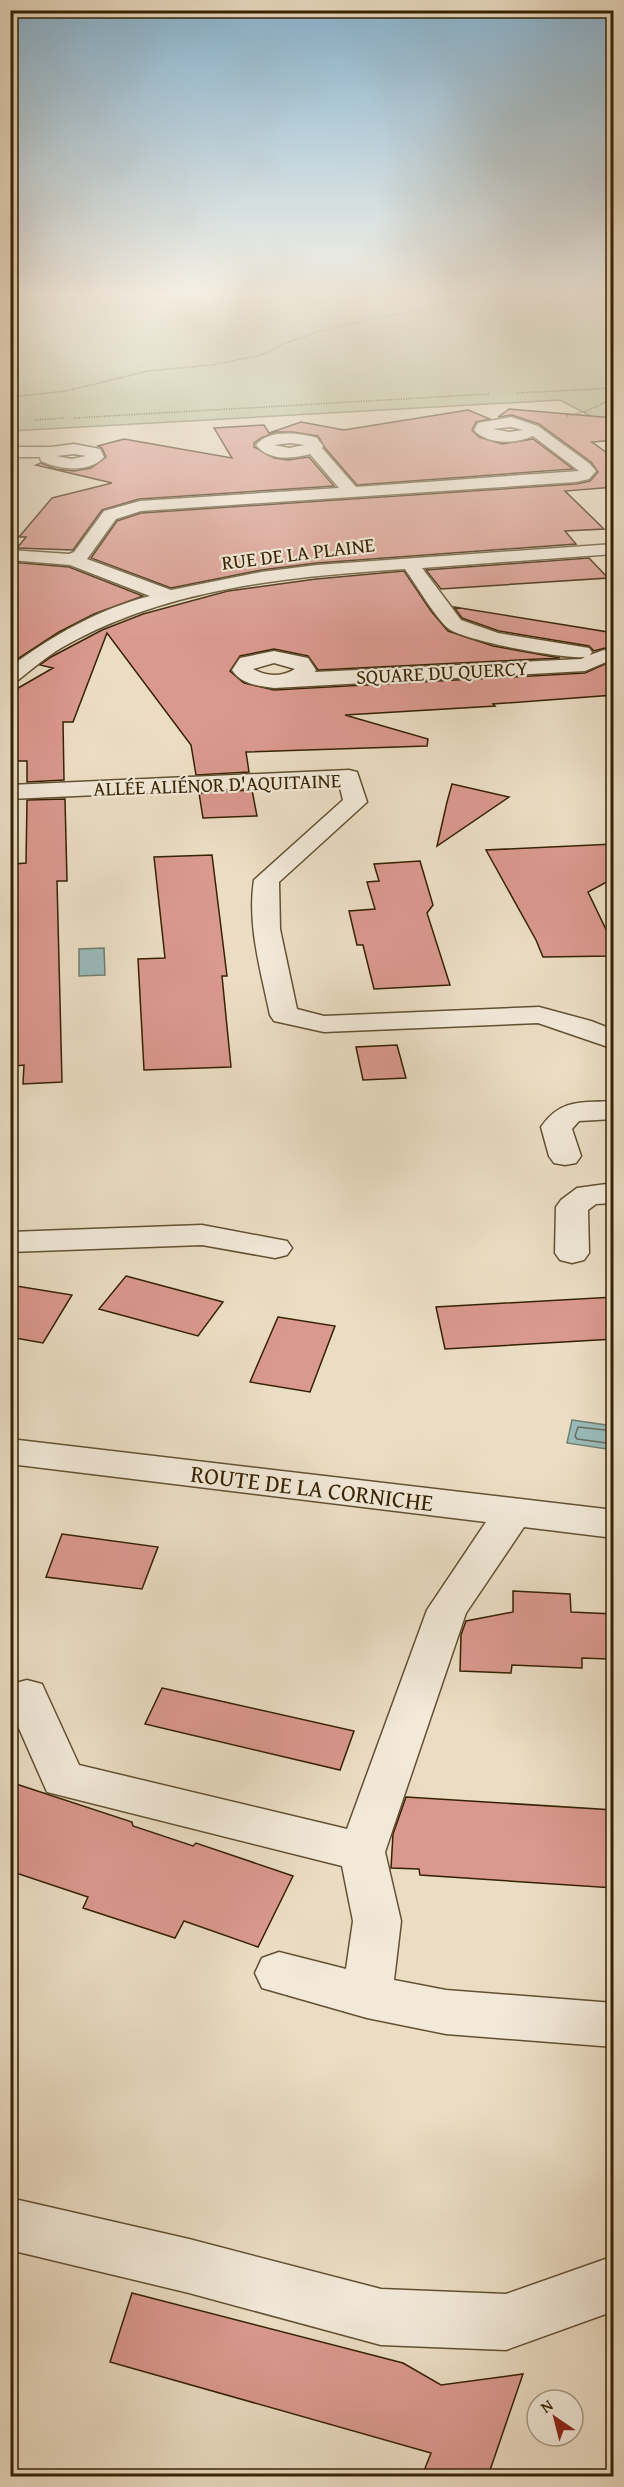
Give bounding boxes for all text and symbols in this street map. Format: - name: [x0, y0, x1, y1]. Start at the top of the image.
- street label: RUE DE LA PLAINE: [220, 529, 376, 577]
- street label: SQUARE DU QUERCY: [355, 653, 529, 691]
- street label: ALLÉE ALIÉNOR D'AQUITAINE: [93, 765, 341, 803]
- street label: ROUTE DE LA CORNICHE: [189, 1456, 435, 1520]
- north arrow: [525, 2388, 585, 2448]
- text: N: [535, 2393, 558, 2419]

